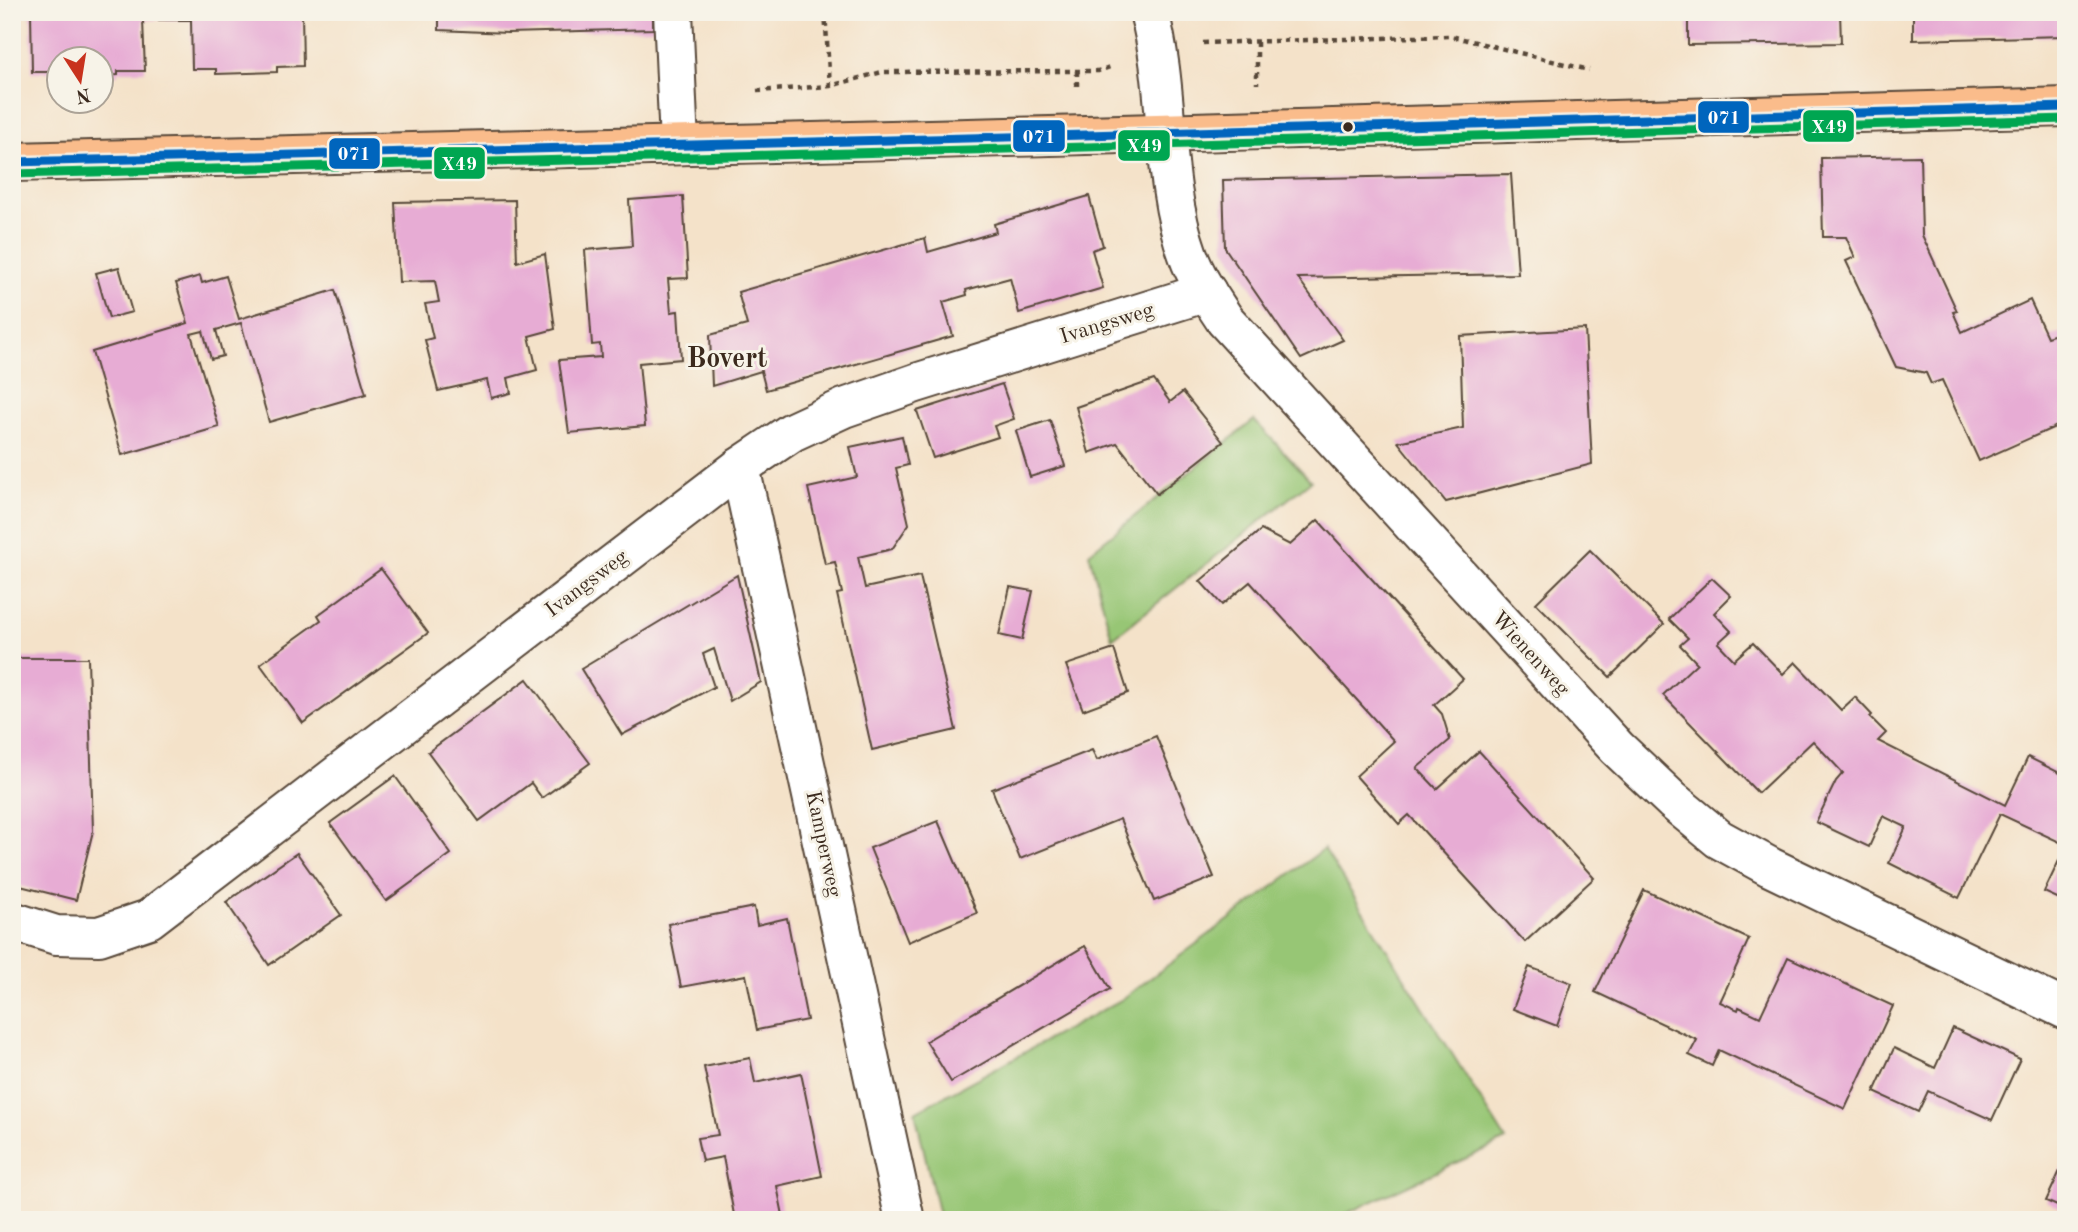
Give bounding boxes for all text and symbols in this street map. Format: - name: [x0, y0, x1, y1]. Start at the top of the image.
- north arrow: [46, 46, 116, 116]
- text: N: [73, 83, 92, 105]
- line badge: 071: [1697, 100, 1750, 134]
- line badge: X49: [1802, 109, 1855, 143]
- text: 071: [1707, 110, 1741, 129]
- line badge: 071: [1012, 119, 1066, 153]
- text: X49: [1811, 119, 1847, 138]
- unlabelled marker: [1341, 120, 1355, 134]
- text: 071: [1022, 129, 1056, 148]
- line badge: X49: [1117, 129, 1171, 162]
- line badge: 071: [328, 137, 381, 170]
- text: X49: [1126, 138, 1162, 157]
- text: 071: [337, 146, 371, 165]
- line badge: X49: [433, 146, 486, 180]
- text: X49: [441, 156, 477, 175]
- street label: Ivangsweg: [1057, 300, 1157, 348]
- district label: Bovert: [686, 346, 768, 374]
- street label: Ivangsweg: [542, 546, 633, 622]
- street label: Wienenweg: [1487, 608, 1574, 701]
- street label: Kamperweg: [801, 789, 845, 900]

